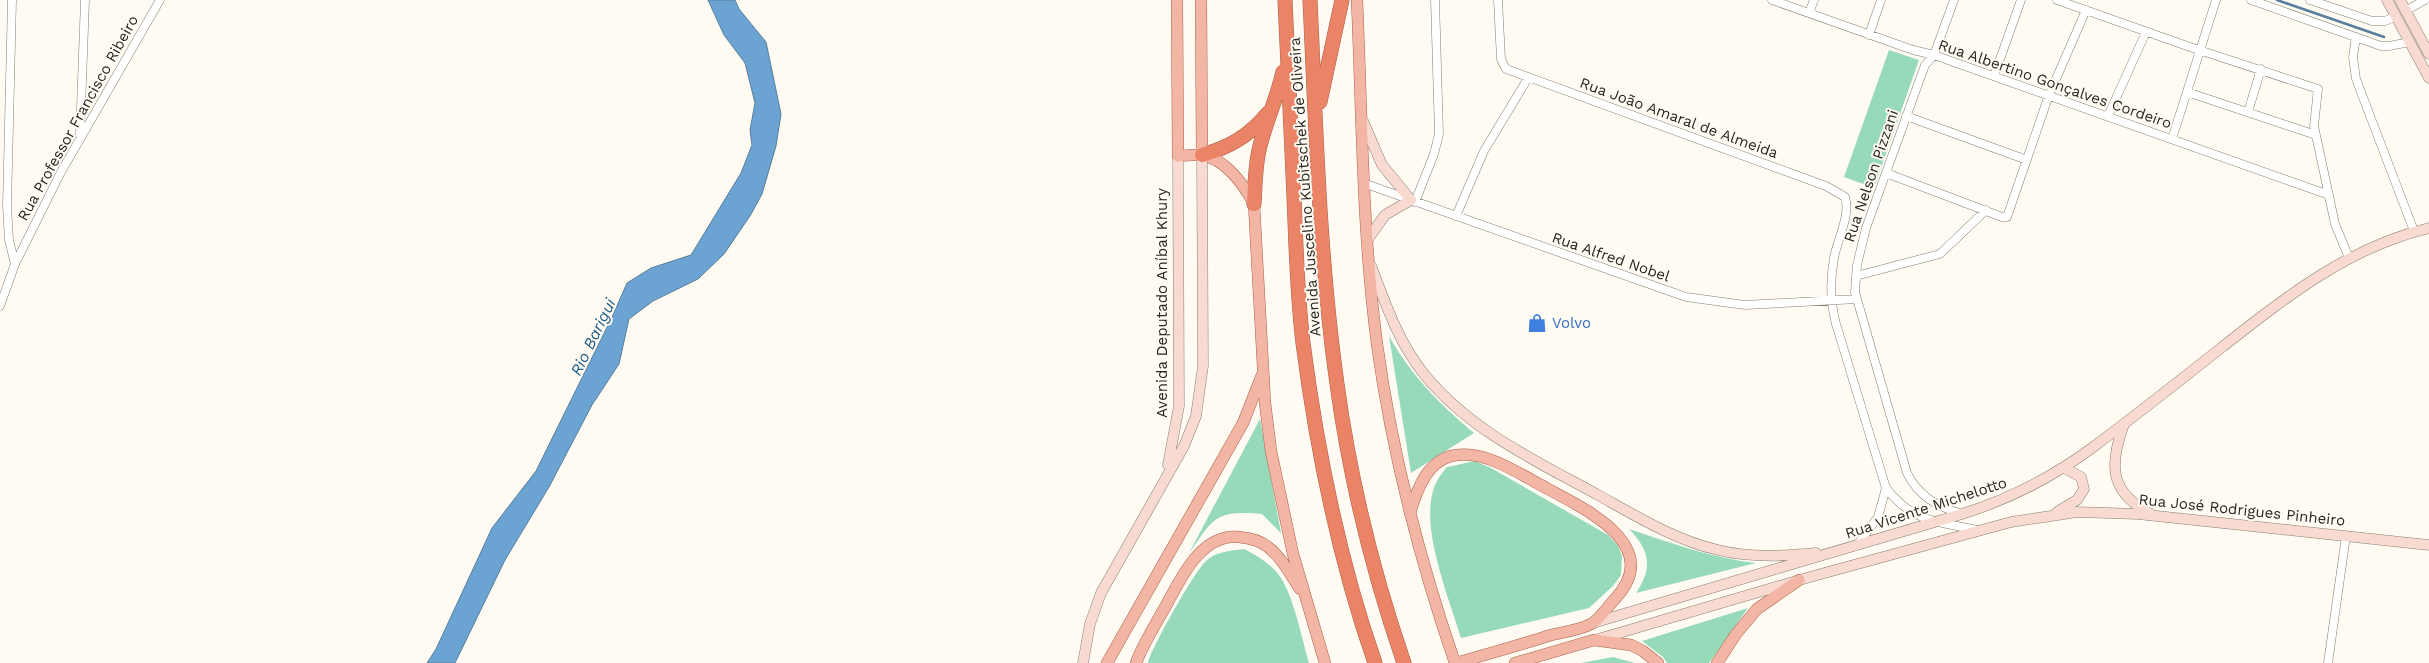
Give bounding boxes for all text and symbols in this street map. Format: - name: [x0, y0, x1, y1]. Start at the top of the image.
- street label: Rua Professor Francisco Ribeiro: [14, 12, 142, 224]
- street label: Avenida Juscelino Kubitschek de Oliveira: [1286, 36, 1324, 337]
- street label: Rua Albertino Gonçalves Cordeiro: [1936, 36, 2174, 132]
- street label: Rua João Amaral de Almeida: [1577, 74, 1781, 162]
- street label: Rua Nelson Pizzani: [1840, 107, 1902, 245]
- street label: Avenida Deputado Aníbal Khury: [1153, 188, 1171, 418]
- street label: Rua Alfred Nobel: [1550, 228, 1673, 286]
- water label: Rio Barigui: [566, 295, 620, 379]
- shop icon: Volvo: [1526, 312, 1548, 334]
- place label: Volvo: [1552, 314, 1591, 332]
- street label: Rua Vicente Michelotto: [1843, 473, 2009, 543]
- street label: Rua José Rodrigues Pinheiro: [2138, 490, 2346, 530]

